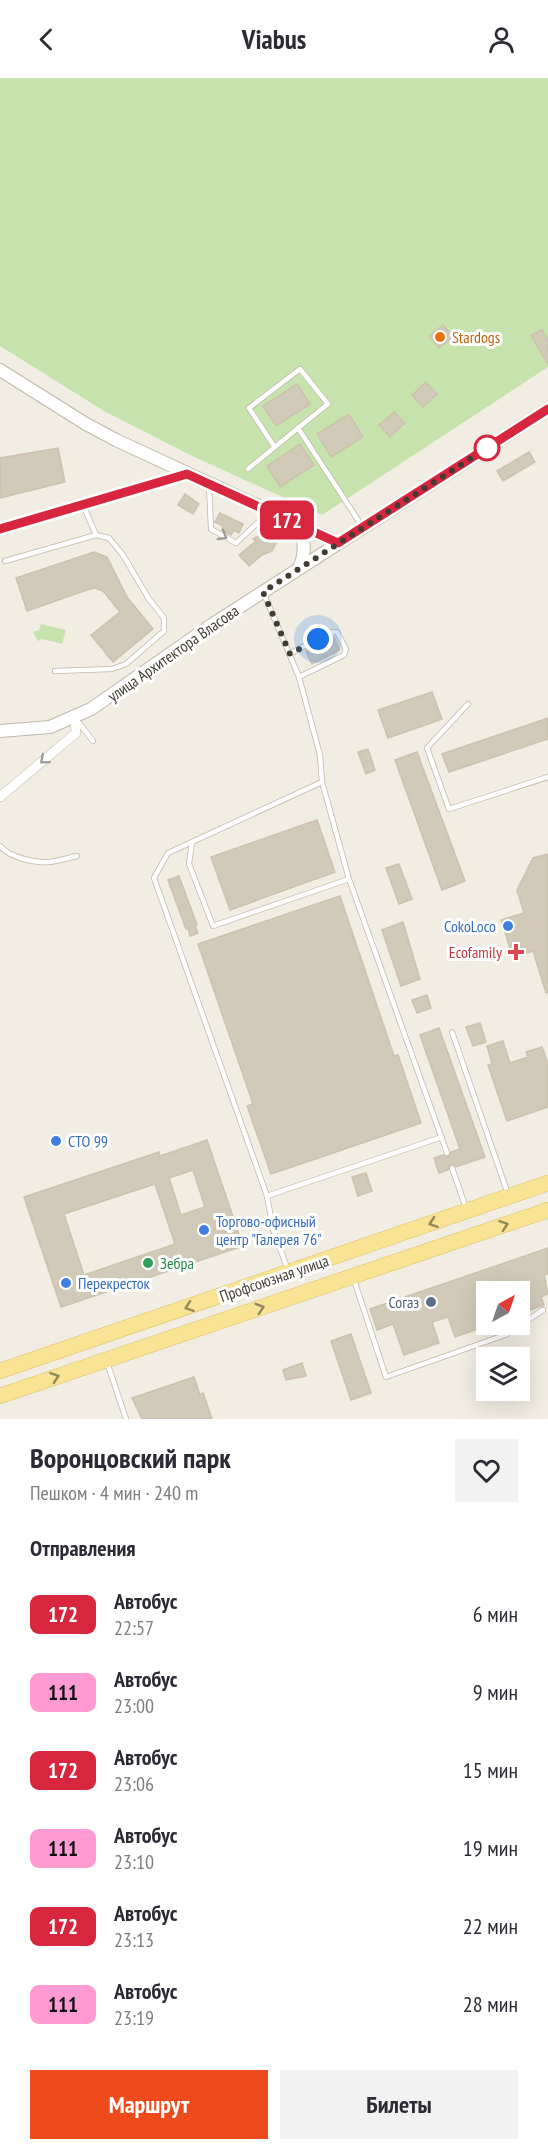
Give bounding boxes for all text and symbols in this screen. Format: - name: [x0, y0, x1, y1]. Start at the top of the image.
- text: Viabus: [242, 22, 306, 56]
- icon: back: [30, 23, 63, 56]
- icon: person: [485, 23, 518, 56]
- place label: Stardogs: [452, 327, 500, 347]
- marker: Stardogs: [433, 330, 447, 344]
- unlabelled marker: [474, 435, 500, 461]
- line badge: 172: [252, 500, 322, 540]
- text: 172: [272, 507, 302, 534]
- one-way arrow: [217, 528, 227, 540]
- street label: улица Архитектора Власова: [104, 600, 242, 706]
- your location: [303, 624, 333, 654]
- one-way arrow: [40, 753, 51, 764]
- place label: CokoLoco: [444, 916, 496, 936]
- marker: CokoLoco: [501, 919, 515, 933]
- place label: Ecofamily: [449, 942, 502, 962]
- marker: Ecofamily: [507, 943, 525, 961]
- place label: СТО 99: [68, 1131, 108, 1151]
- marker: СТО 99: [49, 1134, 63, 1148]
- place label: Торгово-офисный центр "Галерея 76": [216, 1211, 322, 1249]
- one-way arrow: [428, 1215, 439, 1228]
- one-way arrow: [499, 1220, 509, 1232]
- marker: Торгово-офисный центр "Галерея 76": [197, 1223, 211, 1237]
- street label: Профсоюзная улица: [217, 1250, 331, 1306]
- place label: Зебра: [160, 1253, 194, 1273]
- marker: Зебра: [141, 1256, 155, 1270]
- place label: Перекресток: [78, 1273, 151, 1293]
- marker: Перекресток: [59, 1276, 73, 1290]
- north arrow: [476, 1281, 530, 1335]
- map controls: [476, 1281, 530, 1401]
- place label: Согаз: [388, 1292, 419, 1312]
- marker: Согаз: [424, 1295, 438, 1309]
- one-way arrow: [184, 1299, 195, 1312]
- one-way arrow: [254, 1302, 265, 1315]
- button: layers: [476, 1347, 530, 1401]
- one-way arrow: [49, 1371, 60, 1384]
- text: Воронцовский парк: [30, 1439, 231, 1476]
- button: heart: [455, 1439, 518, 1502]
- text: Пешком · 4 мин · 240 m: [30, 1480, 198, 1506]
- text: Отправления: [30, 1534, 136, 1562]
- text: Автобус: [114, 1587, 177, 1615]
- text: 6 мин: [473, 1600, 518, 1628]
- text: 172: [48, 1601, 78, 1628]
- text: 22:57: [114, 1615, 154, 1641]
- text: Автобус: [114, 1665, 177, 1693]
- text: 9 мин: [473, 1678, 518, 1706]
- text: 111: [48, 1679, 78, 1706]
- text: 23:00: [114, 1693, 154, 1719]
- text: Автобус: [114, 1743, 177, 1771]
- text: 15 мин: [463, 1756, 518, 1784]
- text: 172: [48, 1757, 78, 1784]
- text: 23:06: [114, 1771, 154, 1797]
- text: Автобус: [114, 1821, 177, 1849]
- text: 19 мин: [463, 1834, 518, 1862]
- text: 111: [48, 1835, 78, 1862]
- text: 23:10: [114, 1849, 154, 1875]
- text: Автобус: [114, 1899, 177, 1927]
- text: 22 мин: [463, 1912, 518, 1940]
- text: 172: [48, 1913, 78, 1940]
- text: 23:13: [114, 1927, 154, 1953]
- text: Автобус: [114, 1977, 177, 2005]
- text: 28 мин: [463, 1990, 518, 2018]
- text: 111: [48, 1991, 78, 2018]
- text: 23:19: [114, 2005, 154, 2031]
- button: Маршрут: [30, 2070, 268, 2139]
- button: Билеты: [280, 2070, 518, 2139]

